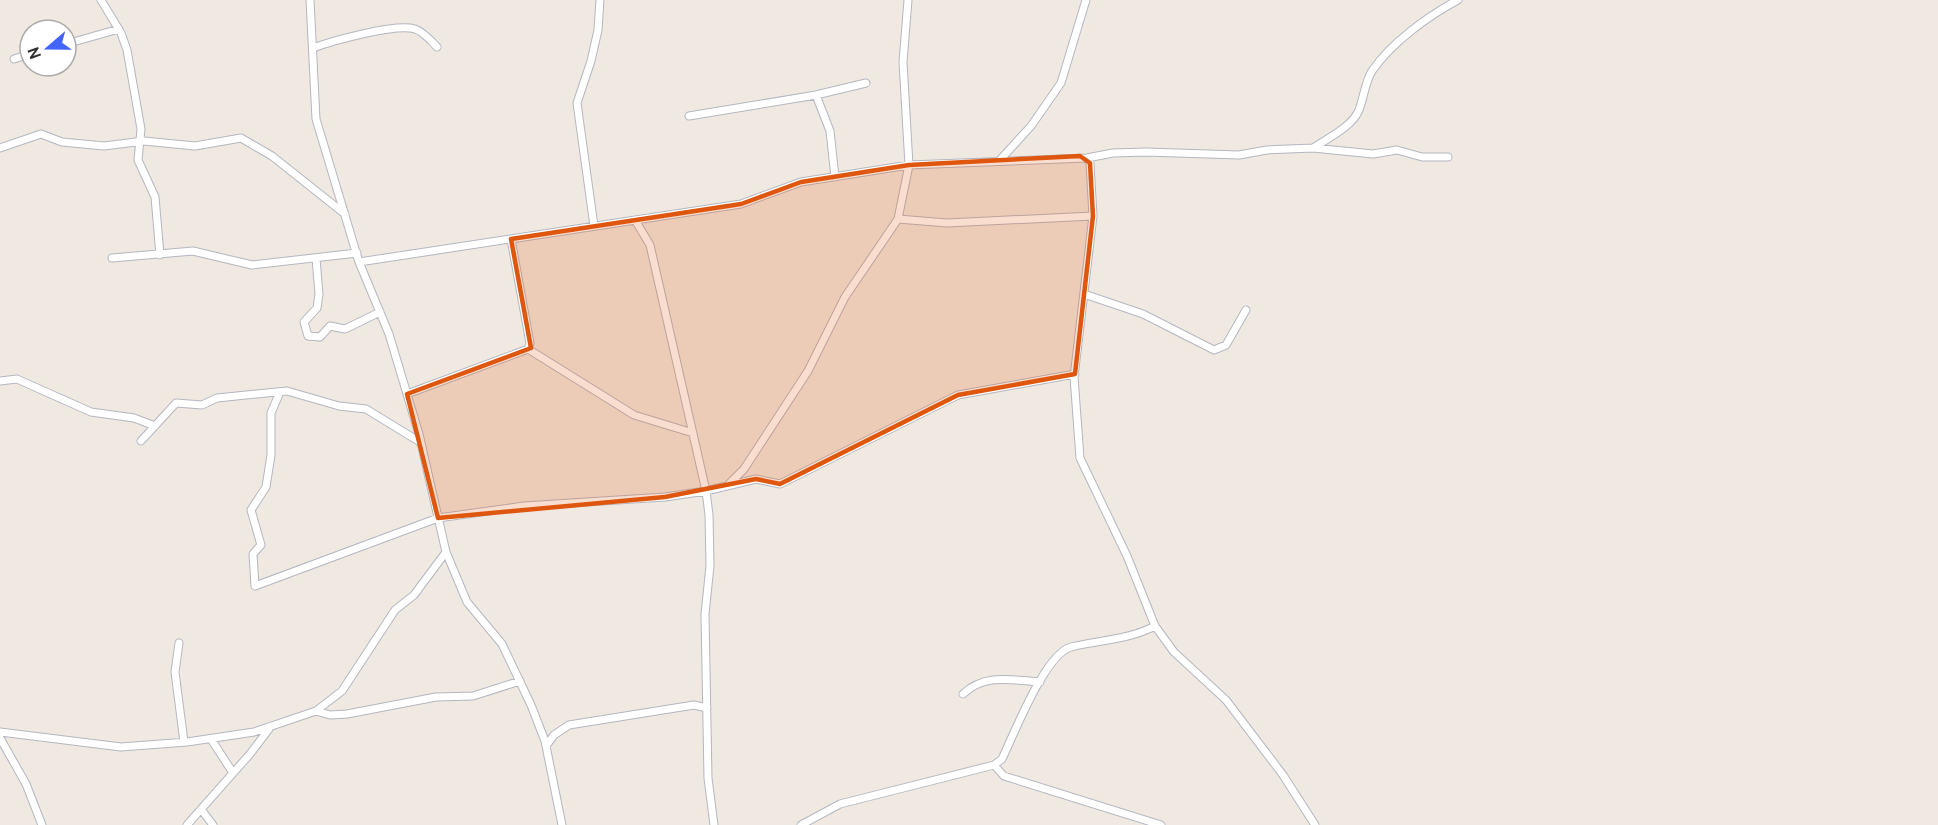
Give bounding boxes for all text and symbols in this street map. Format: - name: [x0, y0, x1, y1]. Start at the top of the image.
- north arrow: [18, 18, 78, 78]
- text: N: [24, 44, 45, 62]

